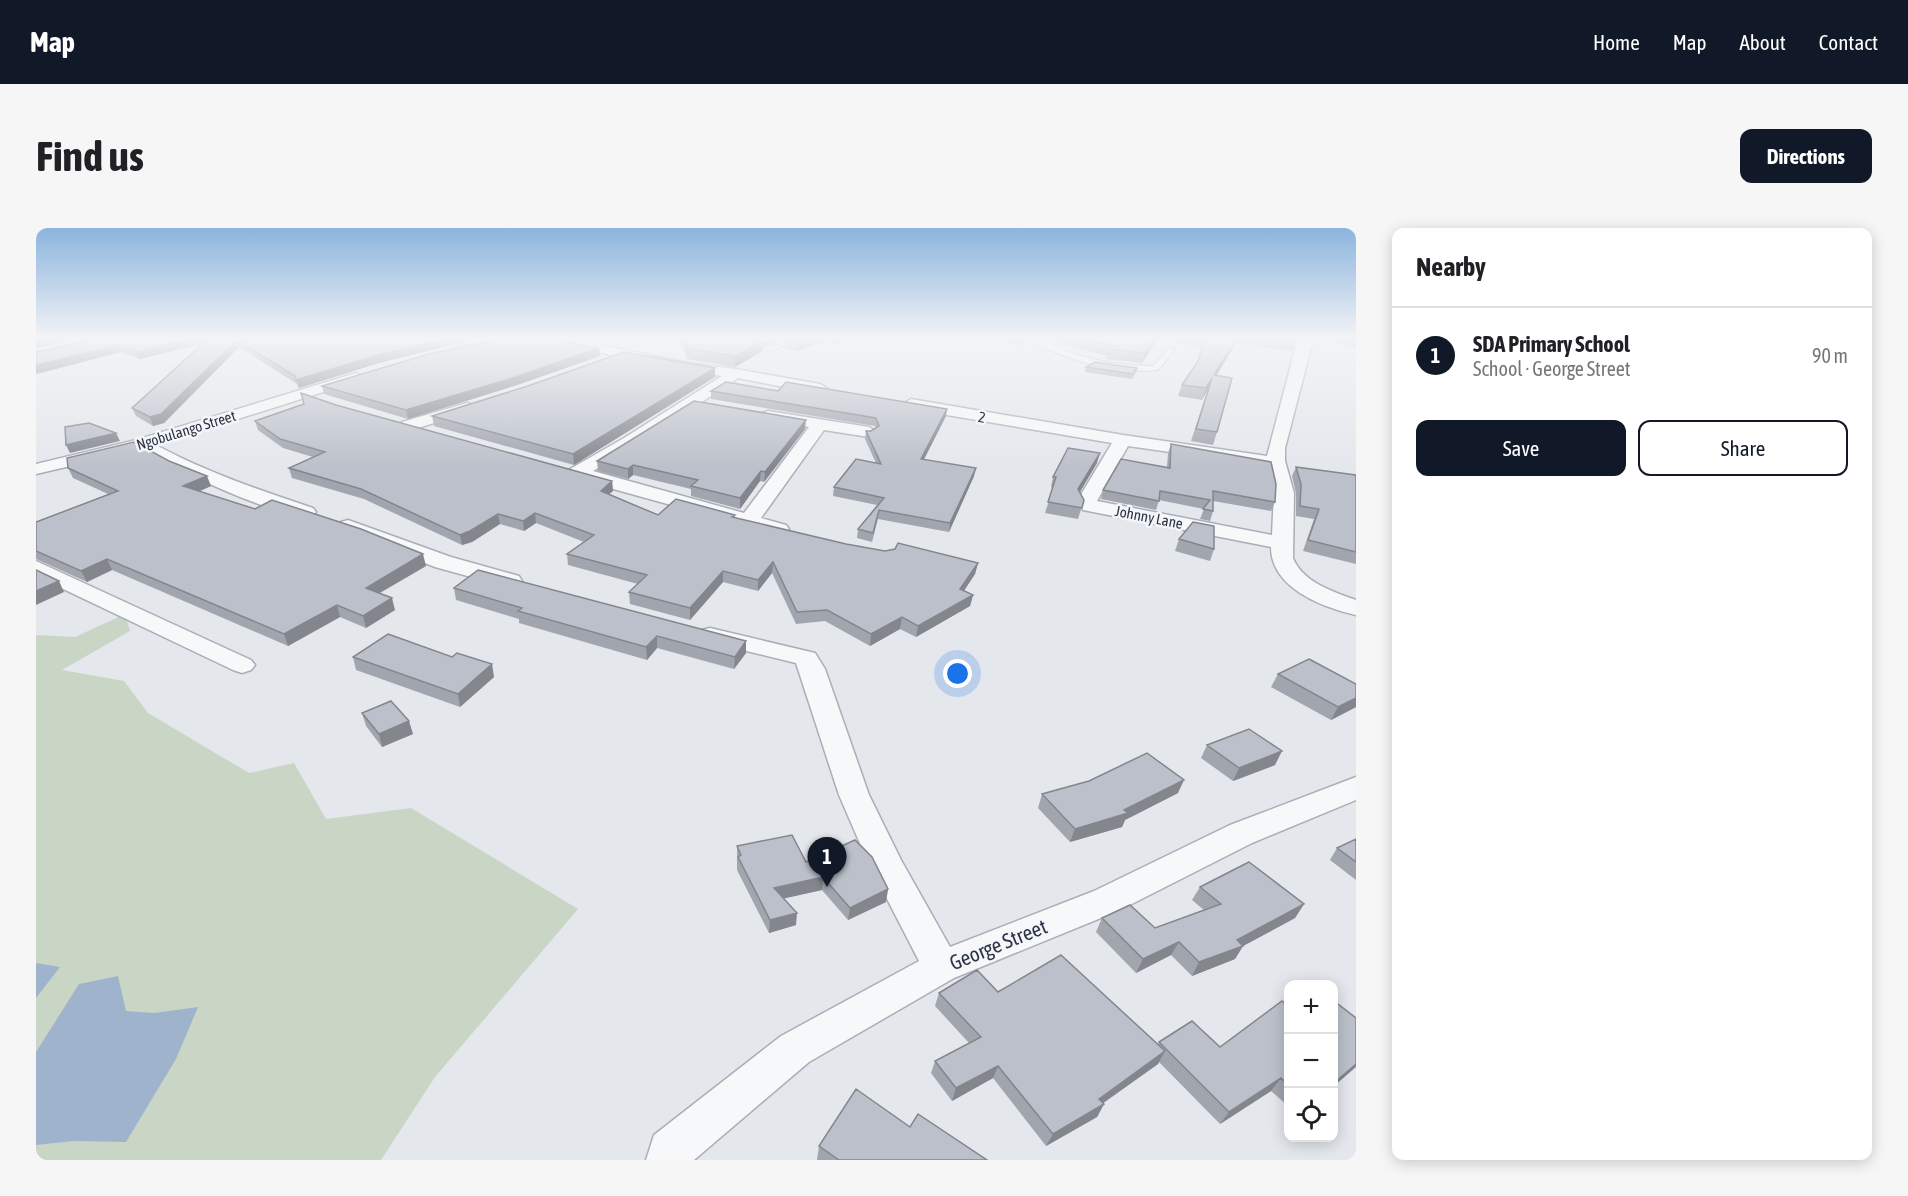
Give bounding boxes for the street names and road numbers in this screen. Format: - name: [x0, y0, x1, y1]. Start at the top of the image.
- street label: Ngobulango Street: [134, 407, 238, 453]
- street label: 2: [977, 408, 987, 426]
- street label: Johnny Lane: [1114, 502, 1185, 532]
- street label: George Street: [946, 914, 1050, 974]

